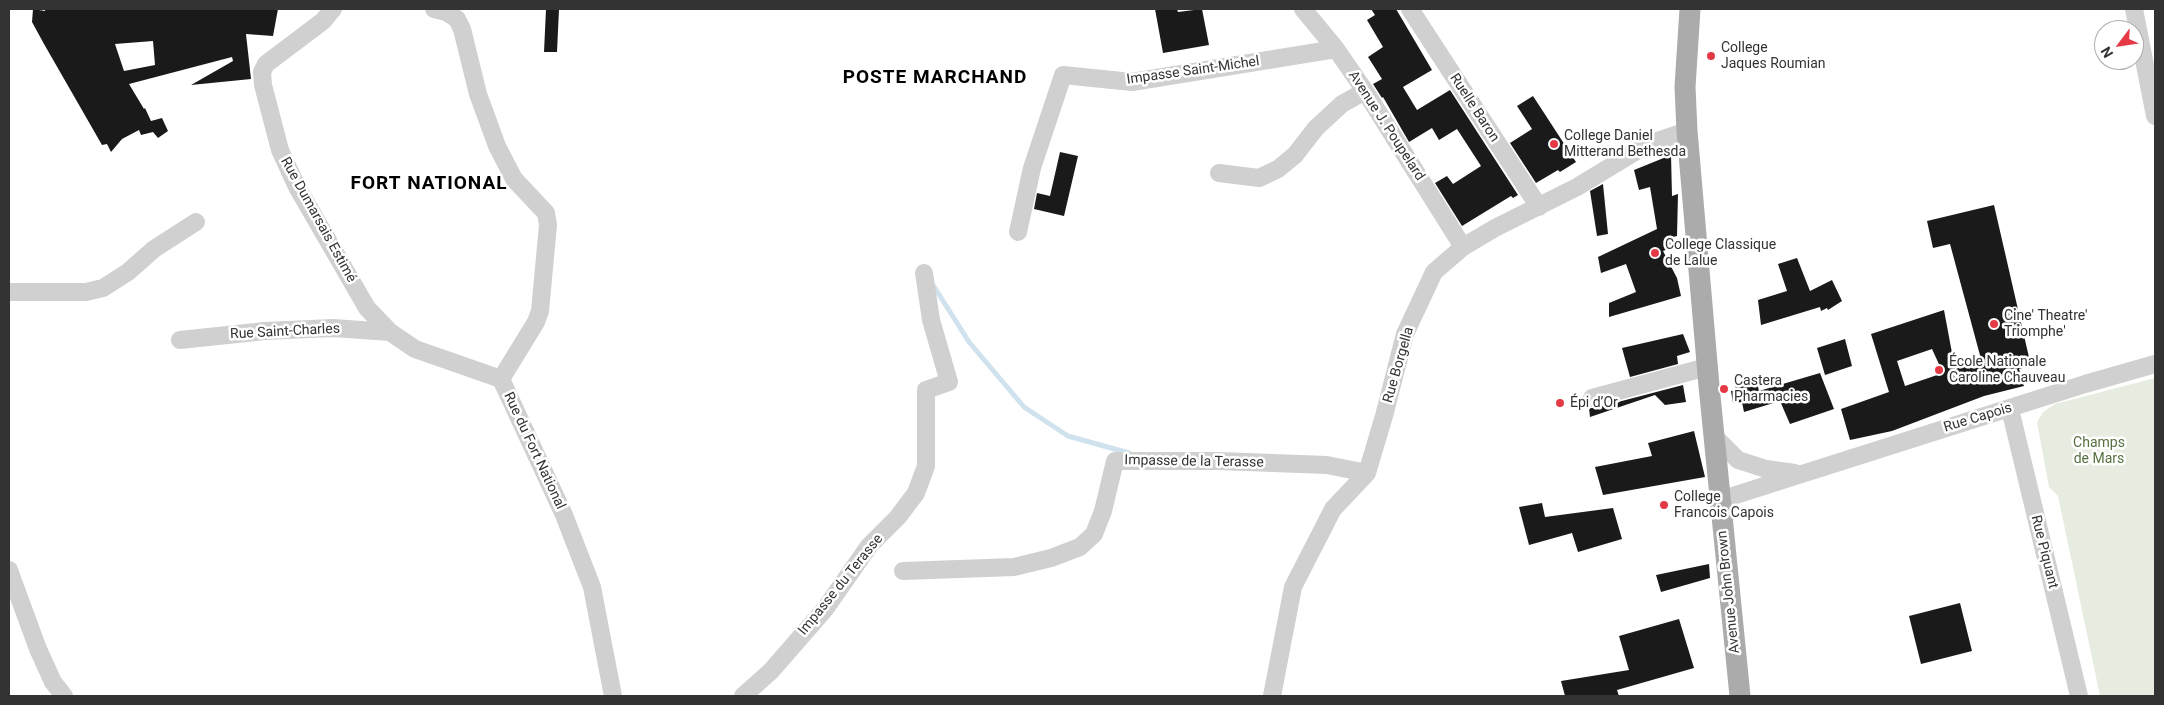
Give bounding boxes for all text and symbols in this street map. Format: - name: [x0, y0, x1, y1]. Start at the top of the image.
- north arrow: [2094, 20, 2144, 70]
- place label: College Jaques Roumian: [1721, 40, 1825, 72]
- text: N: [2098, 44, 2116, 61]
- marker: College Jaques Roumian: [1705, 50, 1717, 62]
- street label: Impasse Saint-Michel: [1126, 53, 1260, 89]
- district label: POSTE MARCHAND: [841, 67, 1029, 89]
- street label: Avenue J. Poupelard: [1344, 68, 1428, 184]
- street label: Ruelle Baron: [1446, 71, 1502, 145]
- place label: College Daniel Mitterand Bethesda: [1564, 128, 1686, 160]
- marker: College Daniel Mitterand Bethesda: [1548, 138, 1560, 150]
- street label: Rue Dumarsais Estimé: [277, 154, 359, 286]
- district label: FORT NATIONAL: [349, 173, 509, 195]
- place label: College Classique de Lalue: [1665, 237, 1776, 270]
- marker: College Classique de Lalue: [1649, 247, 1661, 259]
- place label: Cine' Theatre' Triomphe': [2004, 308, 2088, 341]
- marker: Cine' Theatre' Triomphe': [1988, 318, 2000, 330]
- street label: Rue Saint-Charles: [230, 321, 340, 343]
- street label: Rue Borgella: [1380, 325, 1418, 405]
- place label: École Nationale Caroline Chauveau: [1949, 354, 2065, 387]
- marker: École Nationale Caroline Chauveau: [1933, 364, 1945, 376]
- place label: Castera Pharmacies: [1734, 373, 1808, 406]
- marker: Castera Pharmacies: [1718, 383, 1730, 395]
- street label: Rue du Fort National: [499, 390, 569, 512]
- place label: Épi d’Or: [1570, 395, 1618, 411]
- marker: Épi d’Or: [1554, 397, 1566, 409]
- street label: Rue Capois: [1942, 400, 2014, 436]
- park label: Champs de Mars: [2073, 435, 2125, 468]
- street label: Impasse de la Terasse: [1124, 452, 1264, 472]
- place label: College Francois Capois: [1674, 489, 1774, 522]
- marker: College Francois Capois: [1658, 499, 1670, 511]
- street label: Rue Piquant: [2027, 514, 2061, 590]
- street label: Avenue John Brown: [1714, 530, 1744, 654]
- street label: Impasse du Terasse: [795, 531, 887, 639]

